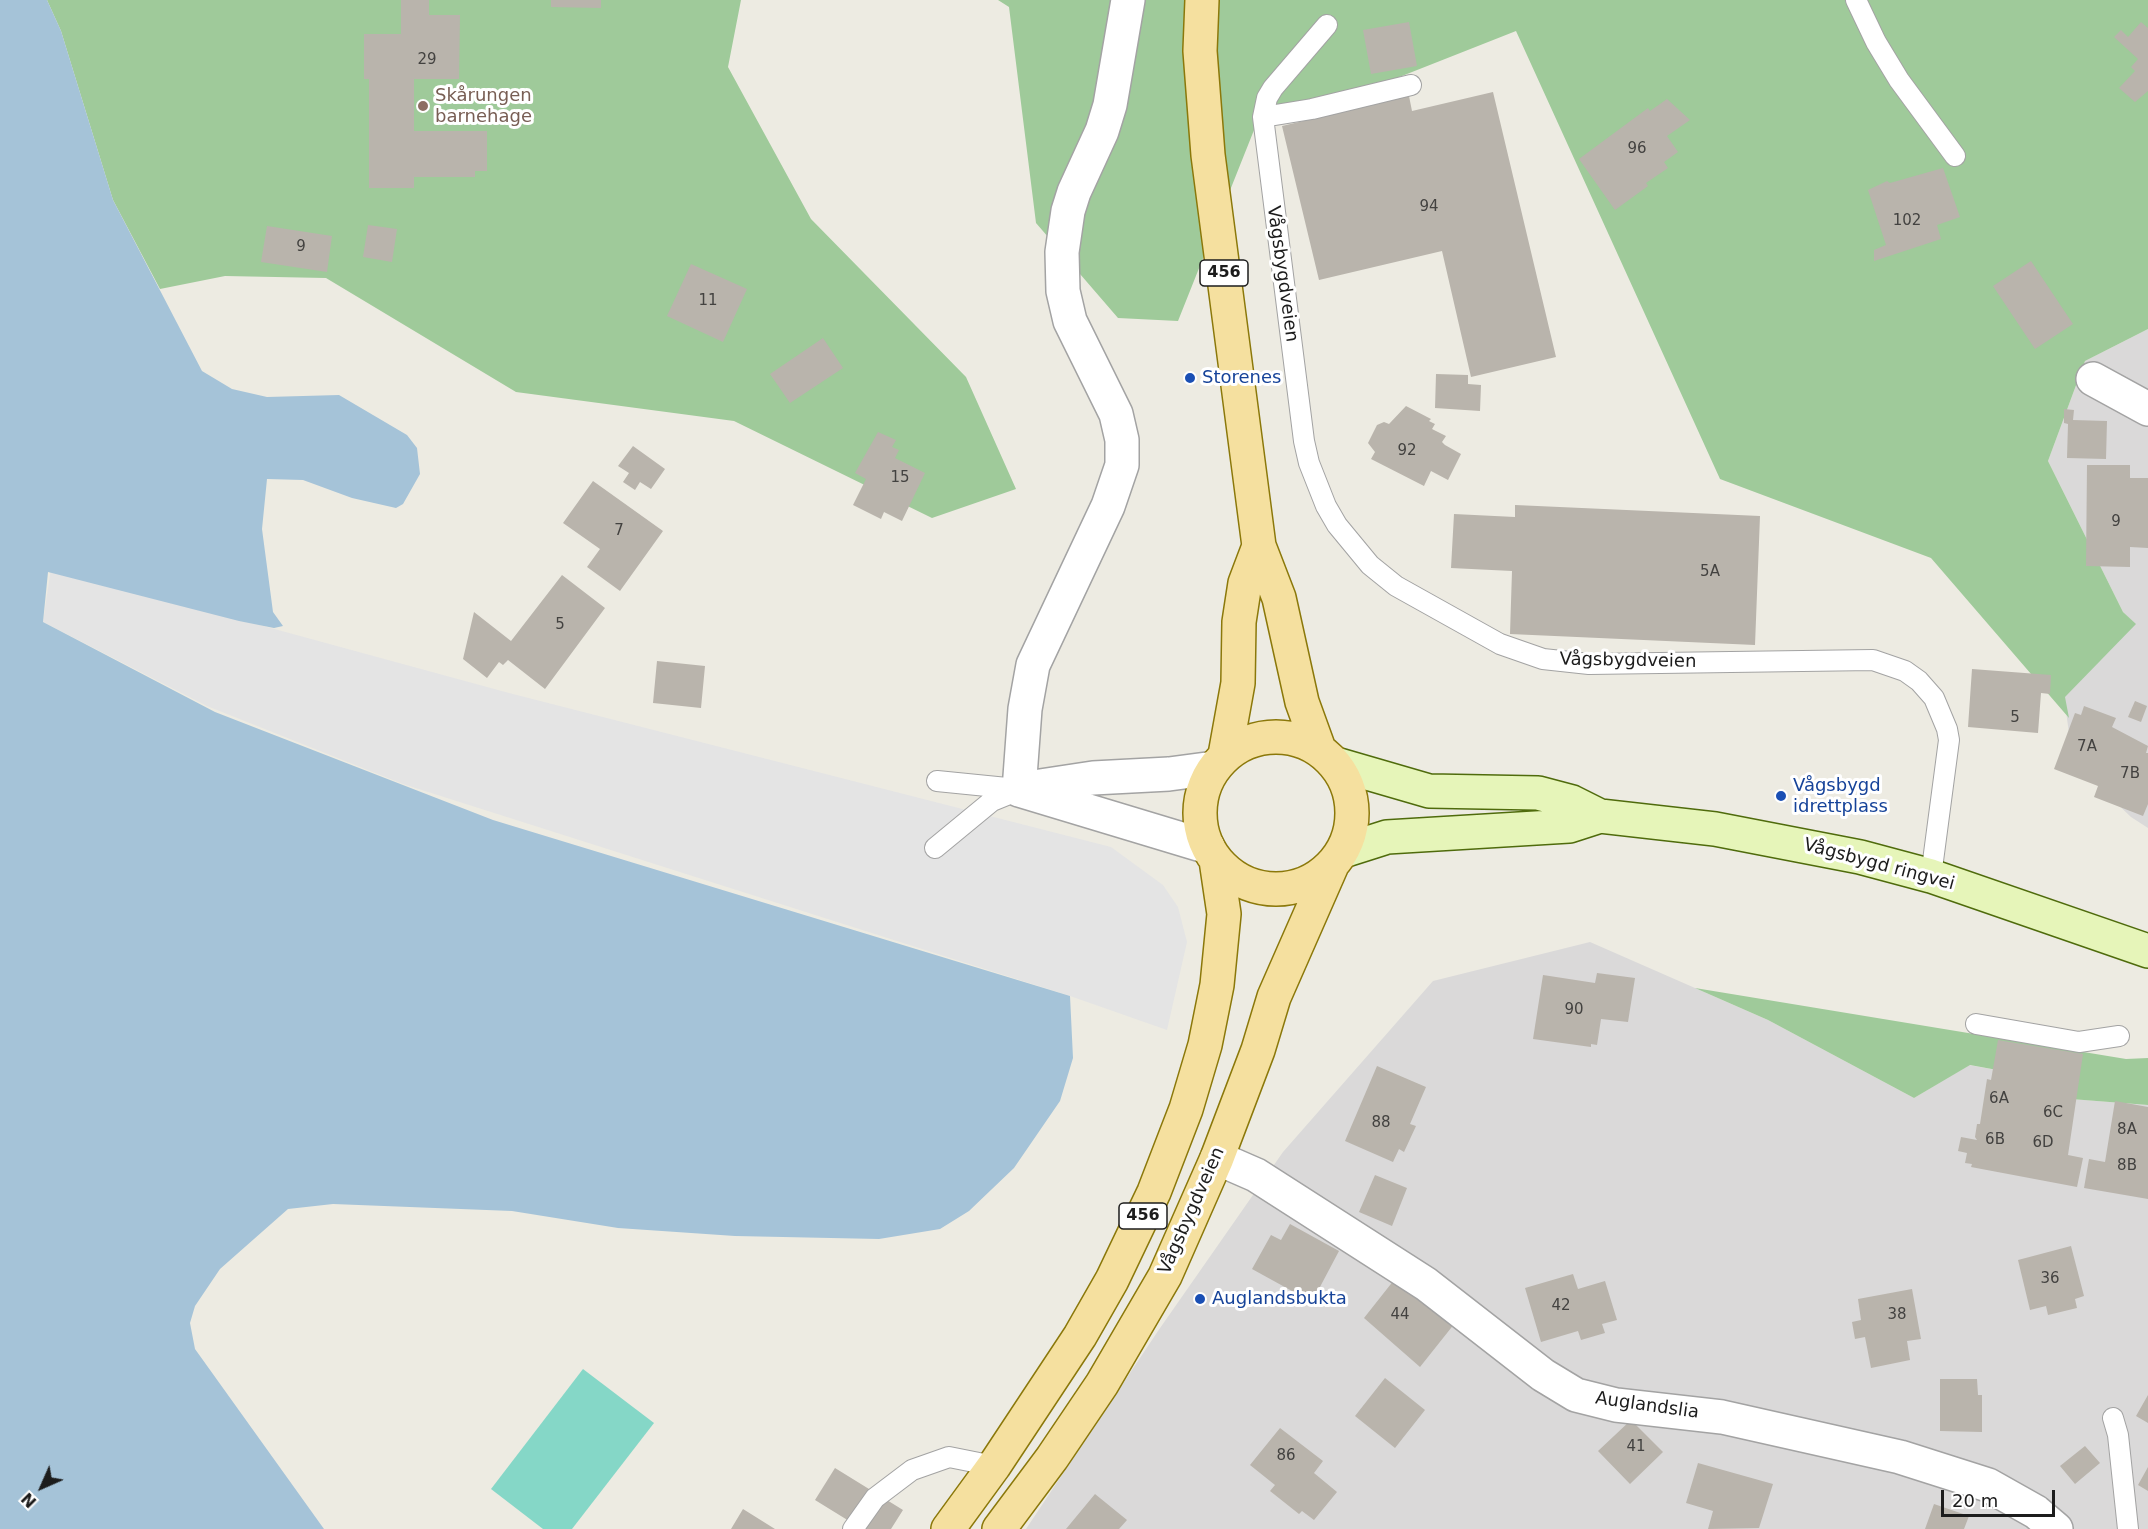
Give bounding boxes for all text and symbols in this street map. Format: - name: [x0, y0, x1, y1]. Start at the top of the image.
- house number: 29: [417, 51, 437, 69]
- place label: Skårungen barnehage: [435, 85, 532, 128]
- marker: Skårungen barnehage: [416, 99, 430, 113]
- house number: 96: [1627, 140, 1647, 158]
- house number: 94: [1419, 198, 1439, 216]
- street label: Vågsbygdveien: [1262, 205, 1302, 343]
- house number: 102: [1893, 212, 1921, 230]
- house number: 9: [296, 238, 306, 256]
- road number: 456: [1200, 260, 1248, 286]
- house number: 11: [698, 292, 718, 310]
- place label: Storenes: [1202, 367, 1281, 389]
- marker: Storenes: [1183, 371, 1197, 385]
- house number: 92: [1397, 442, 1417, 460]
- house number: 15: [890, 469, 910, 487]
- house number: 9: [2111, 513, 2121, 531]
- house number: 7: [614, 522, 624, 540]
- house number: 5A: [1700, 563, 1720, 581]
- house number: 5: [555, 616, 565, 634]
- street label: Vågsbygdveien: [1559, 649, 1697, 673]
- house number: 5: [2010, 709, 2020, 727]
- house number: 7A: [2077, 738, 2097, 756]
- house number: 7B: [2120, 765, 2140, 783]
- place label: Vågsbygd idrettplass: [1793, 775, 1888, 818]
- marker: Vågsbygd idrettplass: [1774, 789, 1788, 803]
- street label: Vågsbygd ringvei: [1801, 834, 1957, 896]
- house number: 90: [1564, 1001, 1584, 1019]
- house number: 6A: [1989, 1090, 2009, 1108]
- house number: 6C: [2043, 1104, 2063, 1122]
- house number: 88: [1371, 1114, 1391, 1132]
- house number: 8A: [2117, 1121, 2137, 1139]
- house number: 6B: [1985, 1131, 2005, 1149]
- house number: 6D: [2032, 1134, 2054, 1152]
- street label: Vågsbygdveien: [1154, 1144, 1230, 1278]
- house number: 8B: [2117, 1157, 2137, 1175]
- road number: 456: [1119, 1203, 1167, 1229]
- house number: 36: [2040, 1270, 2060, 1288]
- place label: Auglandsbukta: [1212, 1288, 1347, 1310]
- marker: Auglandsbukta: [1193, 1292, 1207, 1306]
- house number: 42: [1551, 1297, 1571, 1315]
- house number: 44: [1390, 1306, 1410, 1324]
- house number: 38: [1887, 1306, 1907, 1324]
- street label: Auglandslia: [1594, 1388, 1700, 1424]
- house number: 41: [1626, 1438, 1646, 1456]
- house number: 86: [1276, 1447, 1296, 1465]
- north arrow: [12, 1457, 72, 1517]
- scale bar: [1944, 1478, 2058, 1516]
- text: N: [17, 1489, 40, 1512]
- text: 20 m: [1952, 1490, 1998, 1511]

